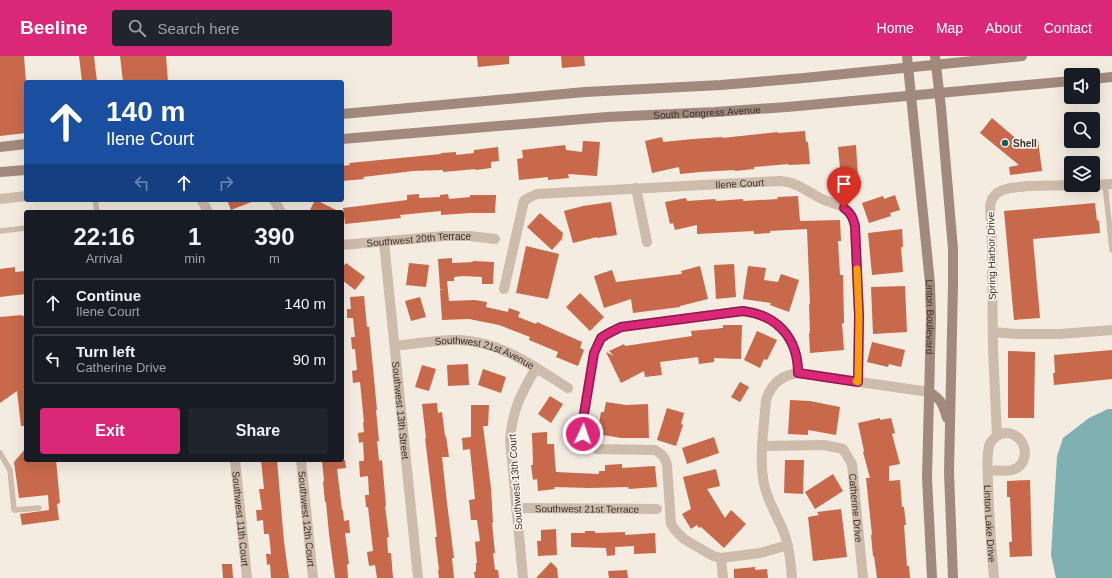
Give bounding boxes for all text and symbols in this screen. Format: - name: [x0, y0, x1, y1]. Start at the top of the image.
- search box: [112, 10, 392, 46]
- text: Beeline: [20, 17, 88, 38]
- icon: search: [126, 17, 148, 39]
- text: Search here: [158, 20, 239, 37]
- text: Home: [877, 20, 914, 36]
- text: Map: [936, 20, 963, 36]
- text: About: [985, 20, 1022, 36]
- text: Contact: [1044, 20, 1092, 36]
- map controls: [1064, 68, 1100, 192]
- button: sound: [1064, 68, 1100, 104]
- icon: ahead: [40, 96, 92, 148]
- text: 140 m: [106, 96, 185, 127]
- street label: South Congress Avenue: [653, 104, 762, 121]
- button: search: [1064, 112, 1100, 148]
- text: Ilene Court: [106, 129, 194, 149]
- marker: Shell: [1000, 138, 1010, 148]
- place label: Shell: [1013, 138, 1037, 149]
- button: layers: [1064, 156, 1100, 192]
- pin: [827, 167, 861, 208]
- icon: left: [131, 172, 153, 194]
- icon: ahead: [173, 172, 195, 194]
- icon: right: [215, 172, 237, 194]
- icon: arrive: [833, 173, 855, 195]
- street label: Ilene Court: [715, 177, 765, 190]
- street label: Spring Harbor Drive: [985, 211, 998, 300]
- text: 22:16: [73, 223, 135, 250]
- text: 1: [188, 223, 201, 250]
- text: 390: [255, 223, 295, 250]
- street label: Southwest 20th Terrace: [366, 231, 472, 249]
- text: Arrival: [86, 251, 123, 266]
- text: min: [184, 251, 205, 266]
- text: m: [269, 251, 280, 266]
- street label: Linton Boulevard: [924, 279, 936, 354]
- text: Continue: [76, 287, 141, 304]
- icon: ahead: [42, 292, 64, 314]
- text: 140 m: [284, 295, 326, 312]
- text: Ilene Court: [76, 304, 140, 319]
- street label: Southwest 21st Avenue: [434, 335, 536, 371]
- text: Turn left: [76, 343, 135, 360]
- icon: left: [42, 348, 64, 370]
- text: 90 m: [293, 351, 326, 368]
- text: Catherine Drive: [76, 360, 166, 375]
- street label: Southwest 13th Street: [390, 361, 411, 460]
- button: Exit: [40, 408, 180, 454]
- button: Share: [188, 408, 328, 454]
- position arrow: [562, 413, 604, 455]
- street label: Southwest 13th Court: [507, 433, 524, 530]
- street label: Southwest 12th Court: [296, 470, 317, 567]
- street label: Southwest 11th Court: [230, 471, 251, 567]
- street label: Catherine Drive: [847, 473, 865, 544]
- street label: Linton Lake Drive: [982, 485, 998, 563]
- street label: Southwest 21st Terrace: [535, 503, 640, 515]

